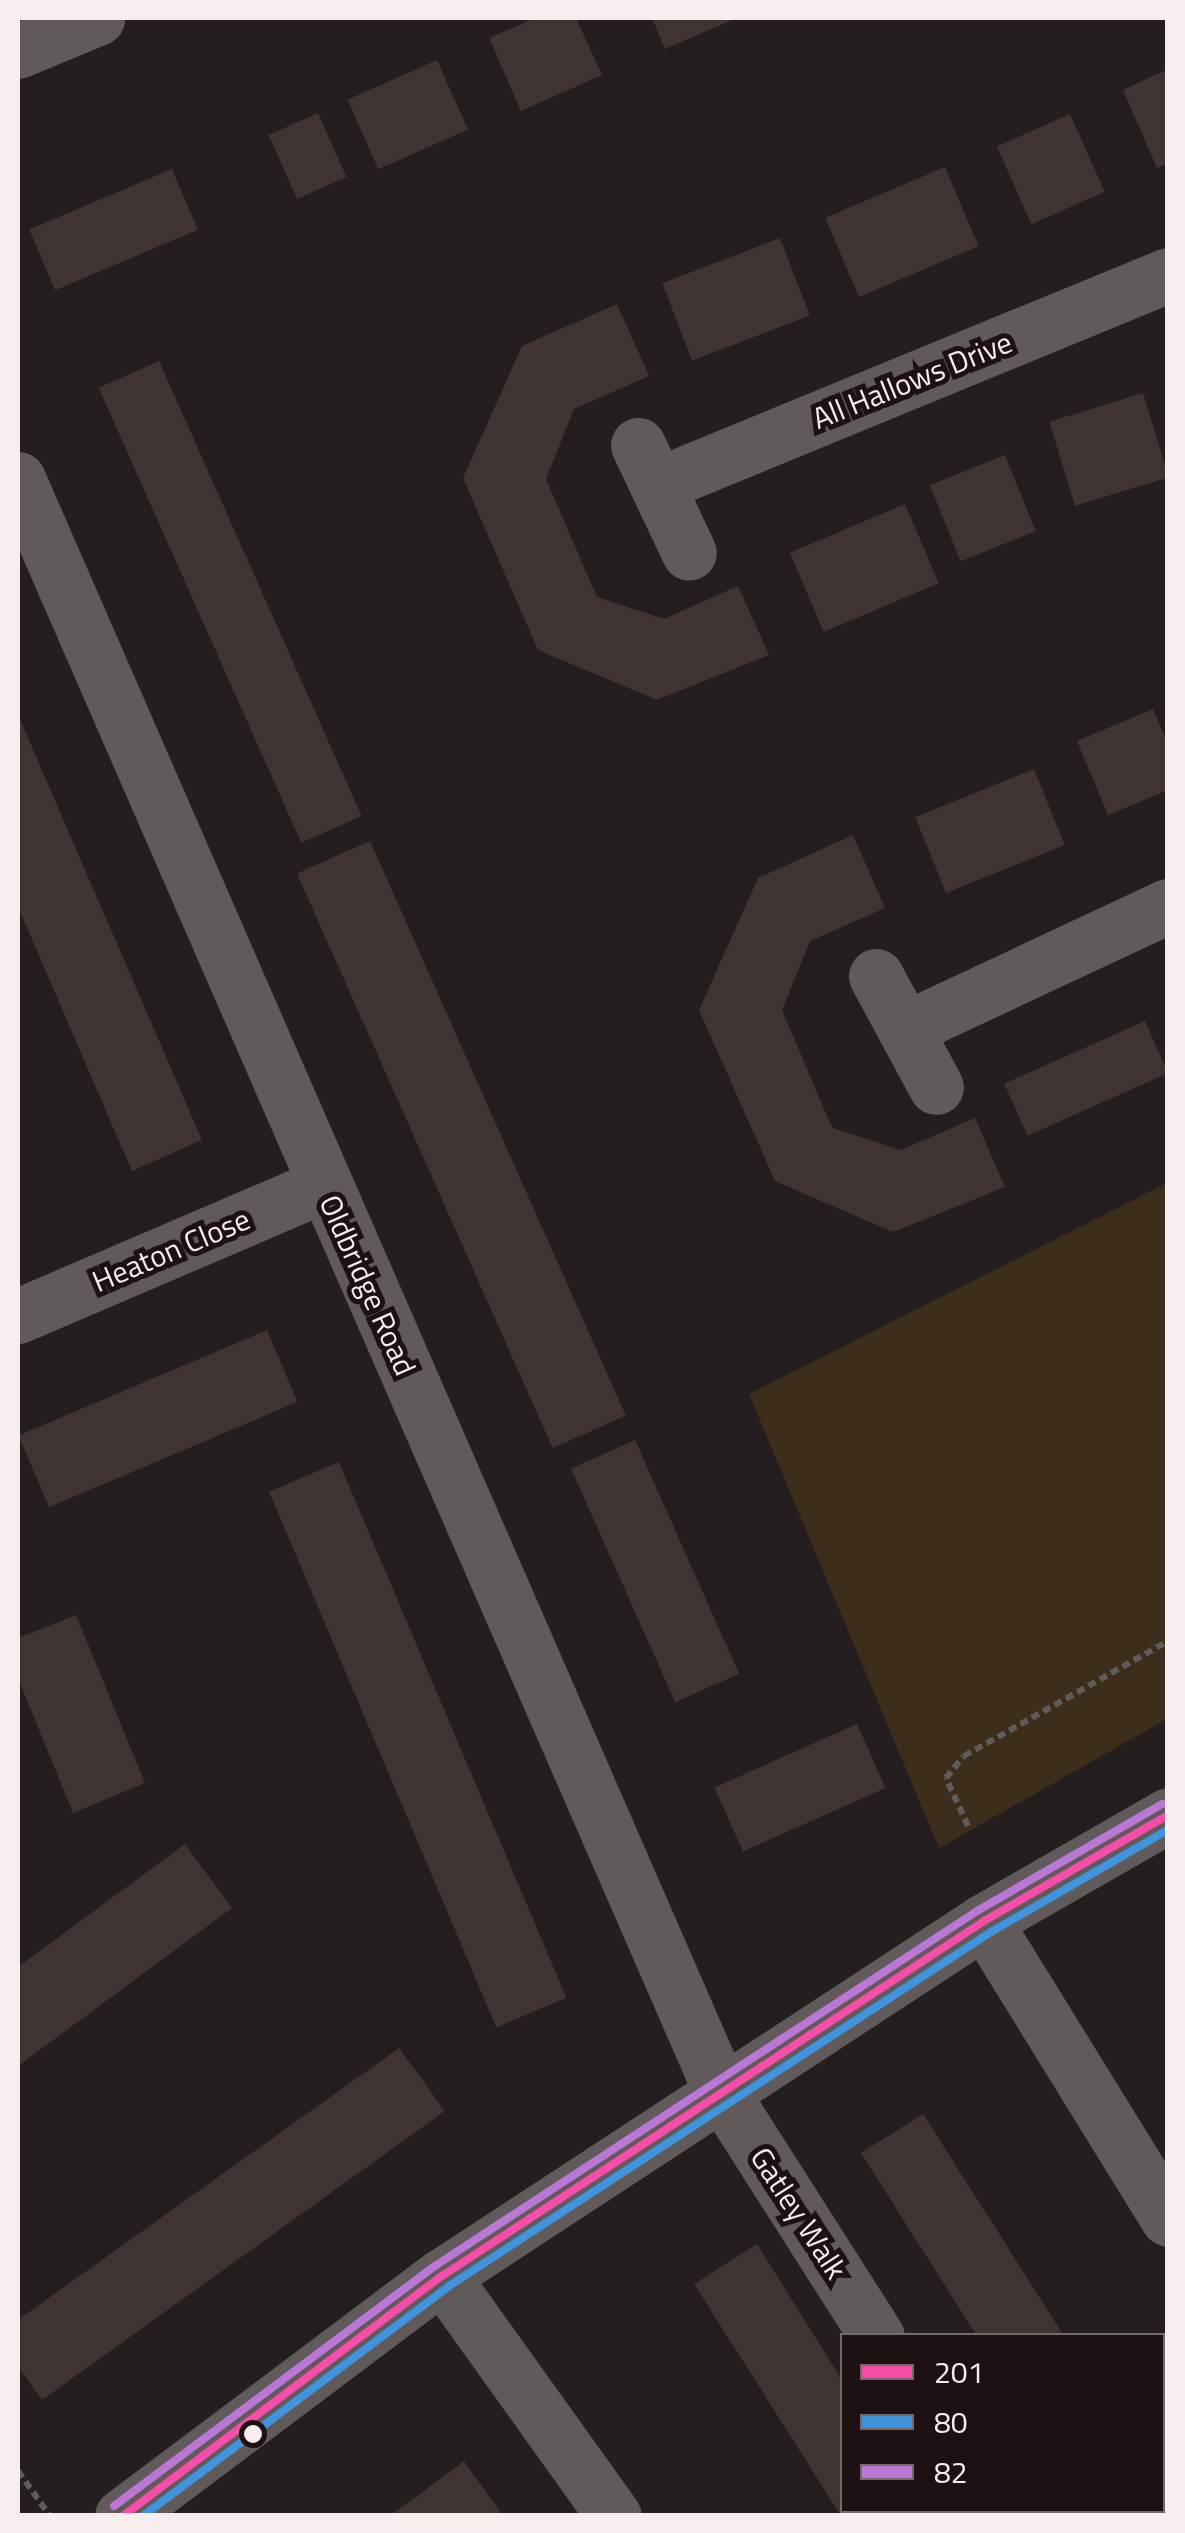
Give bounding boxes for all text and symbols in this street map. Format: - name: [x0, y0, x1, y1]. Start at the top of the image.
- street label: All Hallows Drive: [807, 324, 1017, 436]
- street label: Oldbridge Road: [312, 1189, 424, 1381]
- street label: Heaton Close: [87, 1201, 255, 1299]
- street label: Gatley Walk: [743, 2141, 855, 2285]
- legend: [840, 2333, 1165, 2513]
- text: 201: [934, 2349, 984, 2395]
- text: 80: [934, 2399, 968, 2445]
- unlabelled marker: [243, 2424, 263, 2444]
- text: 82: [934, 2449, 968, 2495]

